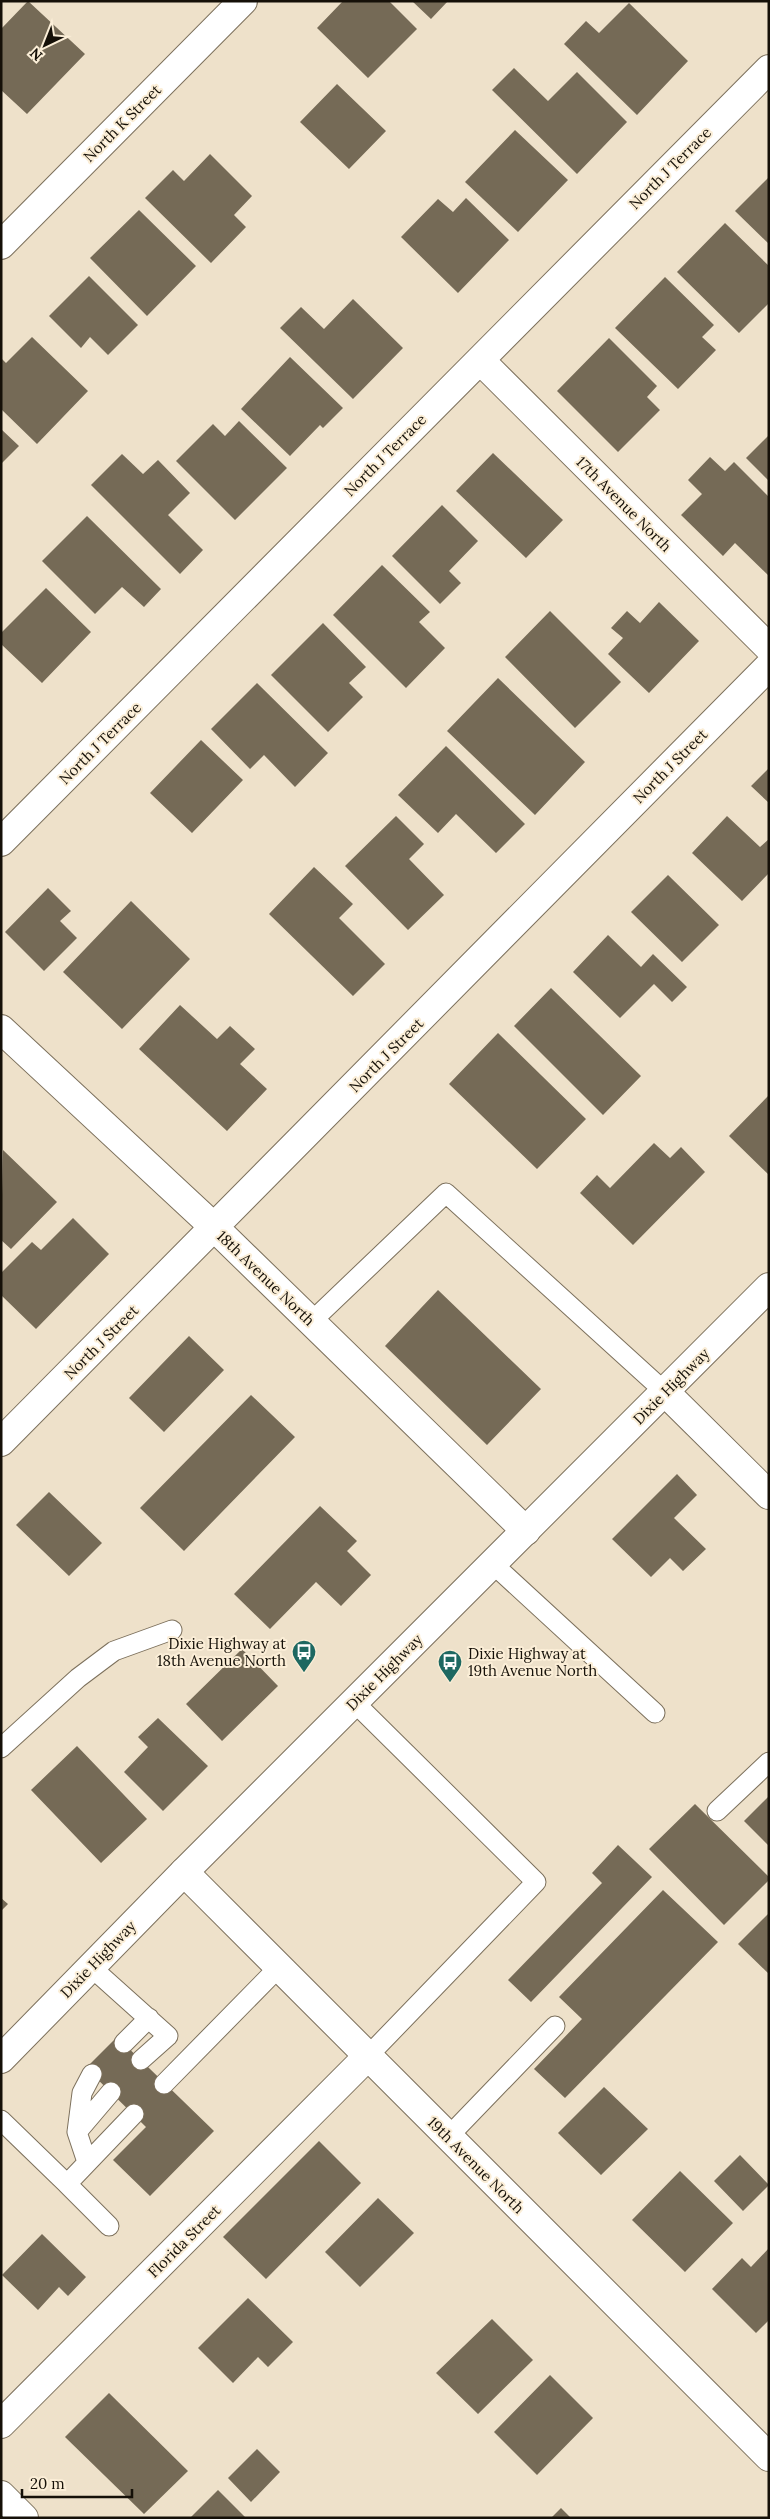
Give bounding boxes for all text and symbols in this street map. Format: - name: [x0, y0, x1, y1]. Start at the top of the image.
- north arrow: [20, 20, 70, 70]
- text: N: [26, 44, 46, 65]
- street label: North K Street: [79, 80, 165, 166]
- street label: North J Terrace: [625, 123, 715, 213]
- street label: North J Terrace: [340, 410, 430, 500]
- street label: 17th Avenue North: [572, 452, 676, 556]
- street label: North J Terrace: [55, 698, 145, 788]
- street label: North J Street: [629, 725, 711, 807]
- street label: North J Street: [345, 1014, 427, 1096]
- street label: 18th Avenue North: [213, 1226, 319, 1330]
- street label: North J Street: [60, 1301, 142, 1383]
- street label: Dixie Highway: [629, 1344, 713, 1428]
- street label: Dixie Highway: [342, 1630, 426, 1714]
- place label: Dixie Highway at 18th Avenue North: [157, 1634, 286, 1670]
- bus stop icon: Dixie Highway at 18th Avenue North: [291, 1639, 317, 1673]
- place label: Dixie Highway at 19th Avenue North: [468, 1644, 597, 1680]
- bus stop icon: Dixie Highway at 19th Avenue North: [437, 1649, 463, 1683]
- street label: Dixie Highway: [56, 1916, 140, 2002]
- street label: 19th Avenue North: [424, 2113, 528, 2217]
- street label: Florida Street: [144, 2201, 224, 2281]
- scale bar: [22, 2466, 132, 2498]
- text: 20 m: [30, 2474, 65, 2493]

